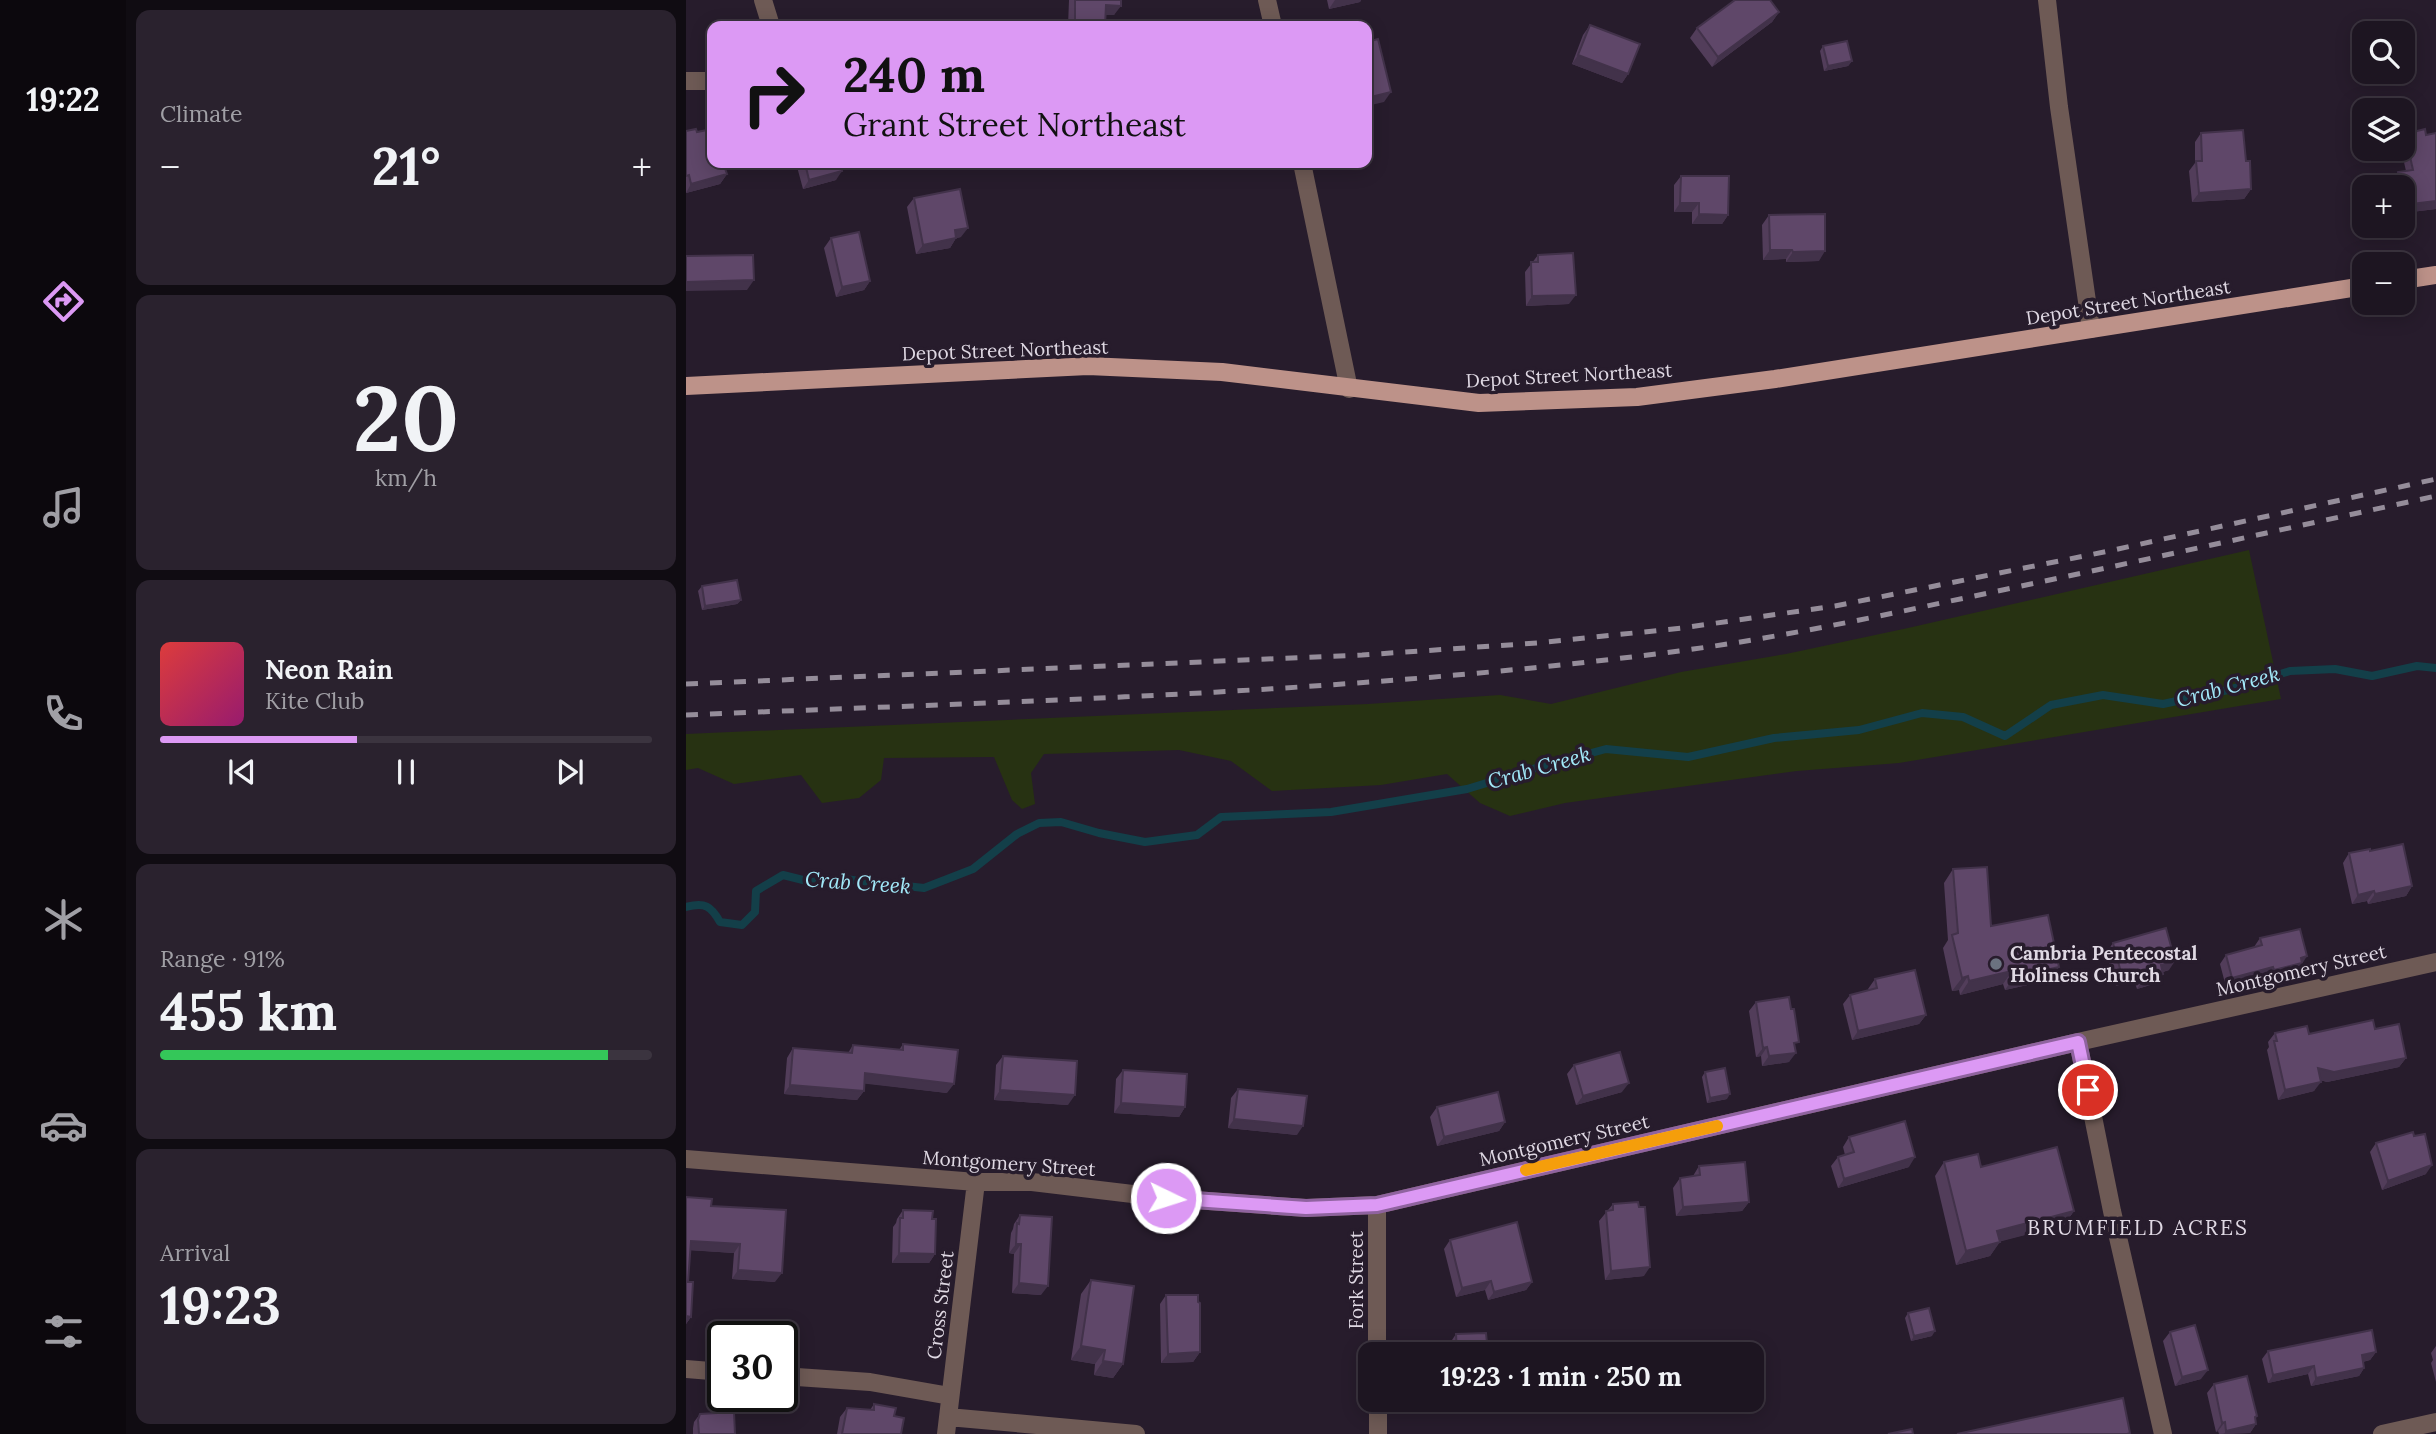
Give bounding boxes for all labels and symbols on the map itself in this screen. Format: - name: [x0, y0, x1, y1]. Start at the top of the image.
- street label: Depot Street Northeast: [2024, 274, 2233, 330]
- street label: Depot Street Northeast: [901, 334, 1109, 366]
- street label: Depot Street Northeast: [1465, 358, 1674, 392]
- water label: Crab Creek: [2173, 660, 2283, 713]
- water label: Crab Creek: [1484, 740, 1594, 795]
- water label: Crab Creek: [804, 865, 912, 900]
- street label: Montgomery Street: [2214, 939, 2389, 1001]
- place label: Cambria Pentecostal Holiness Church: [2010, 941, 2197, 987]
- marker: Cambria Pentecostal Holiness Church: [1988, 956, 2004, 972]
- pin: [2058, 1060, 2118, 1120]
- street label: Montgomery Street: [1477, 1109, 1652, 1171]
- street label: Montgomery Street: [922, 1145, 1097, 1181]
- position arrow: [1129, 1161, 1203, 1235]
- district label: BRUMFIELD ACRES: [2027, 1214, 2249, 1241]
- street label: Fork Street: [1344, 1230, 1368, 1329]
- street label: Cross Street: [921, 1249, 959, 1361]
- speed limit sign: 30: [707, 1321, 798, 1412]

